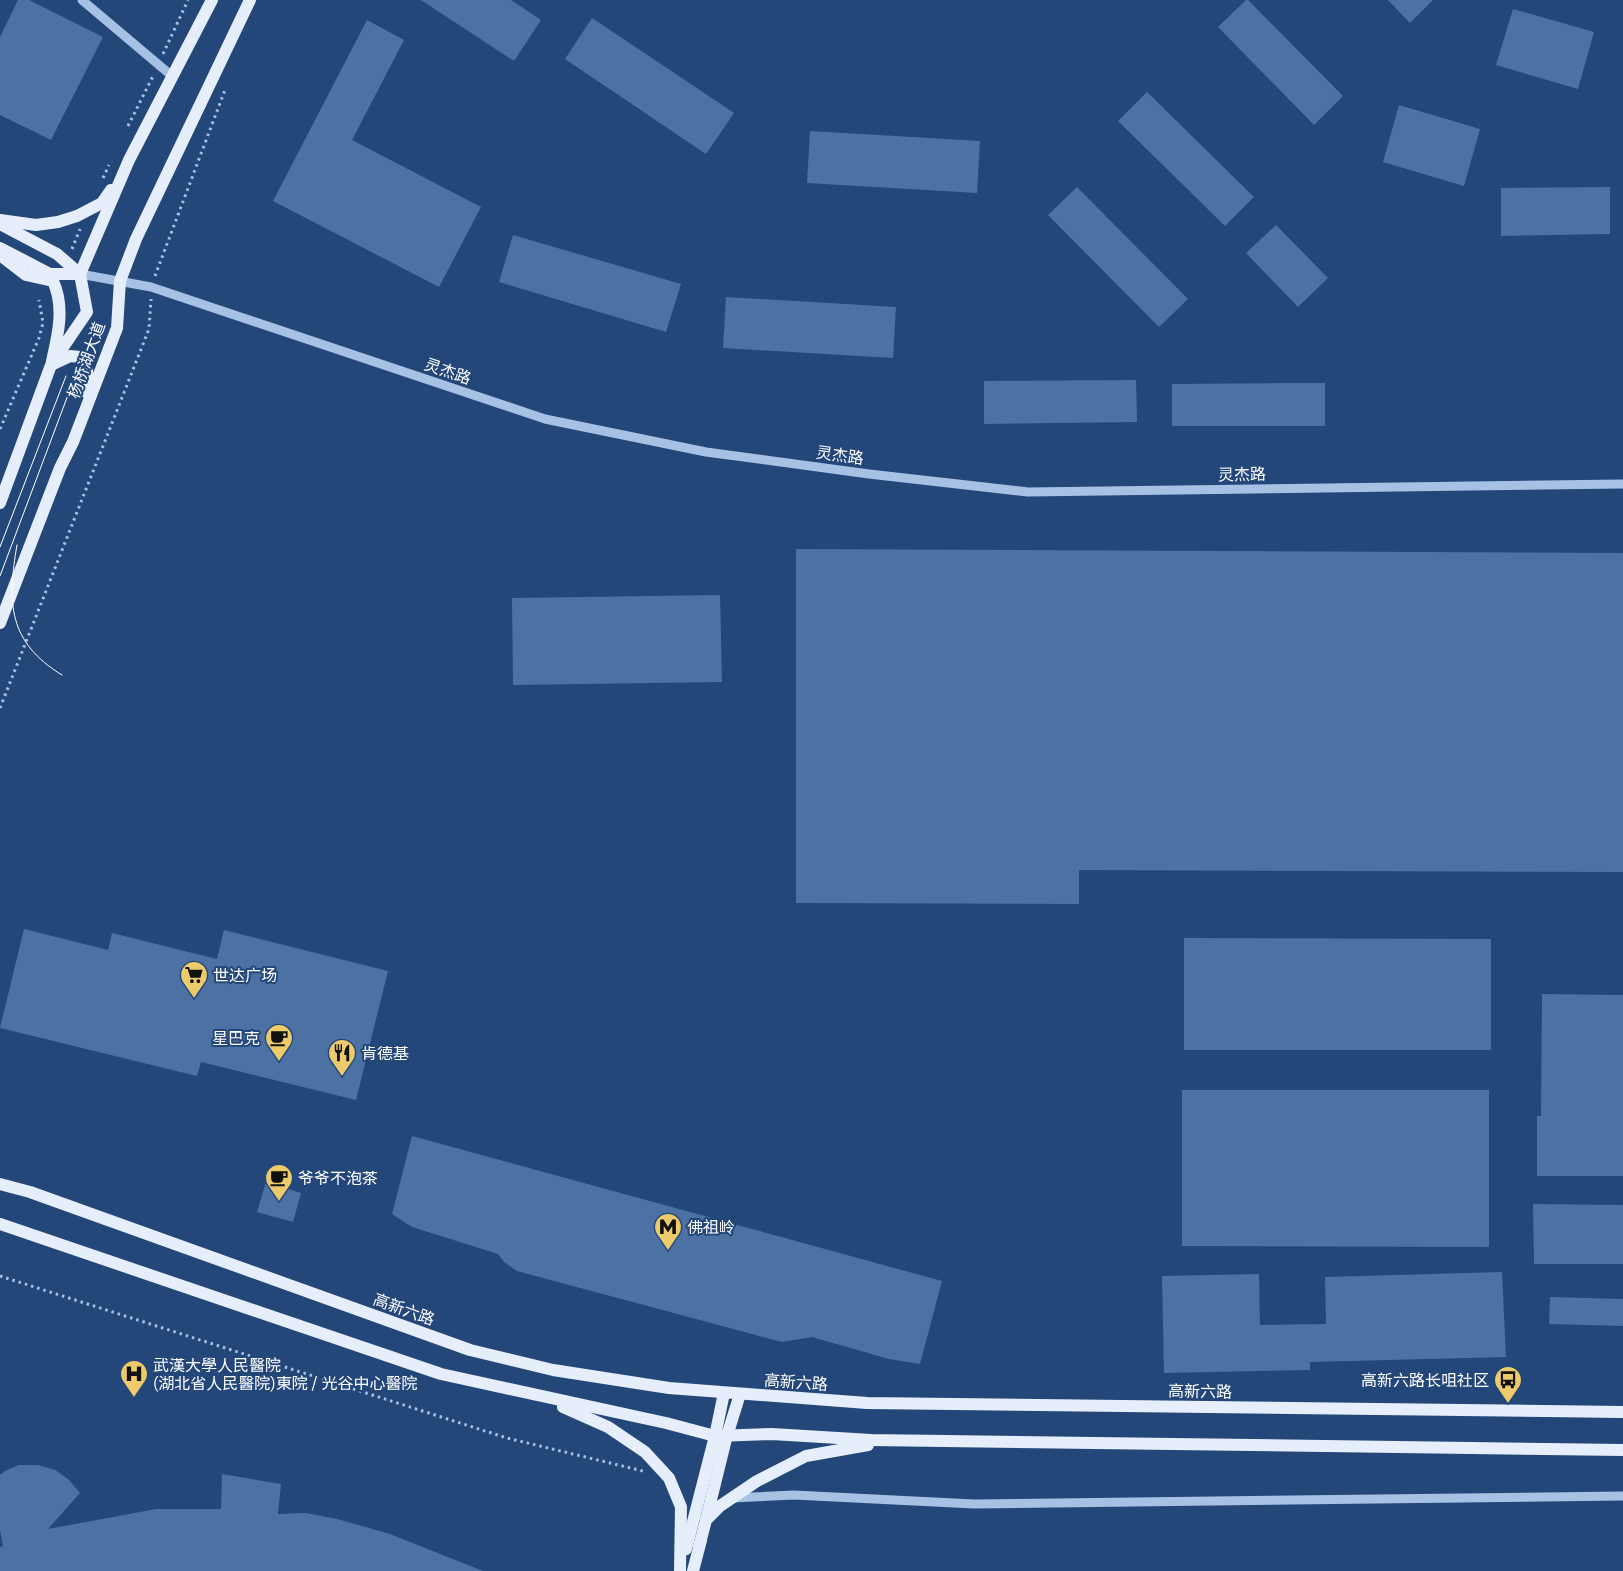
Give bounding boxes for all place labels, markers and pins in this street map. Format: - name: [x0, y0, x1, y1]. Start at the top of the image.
- supermarket icon: 世达广场: [179, 960, 209, 999]
- place label: 世达广场: [213, 965, 277, 985]
- cafe icon: 星巴克: [264, 1023, 294, 1062]
- place label: 星巴克: [212, 1028, 260, 1048]
- restaurant icon: 肯德基: [327, 1038, 357, 1077]
- place label: 肯德基: [361, 1043, 409, 1063]
- cafe icon: 爷爷不泡茶: [264, 1163, 294, 1202]
- place label: 爷爷不泡茶: [298, 1168, 378, 1188]
- metro station icon: 佛祖岭: [653, 1212, 683, 1251]
- place label: 佛祖岭: [687, 1217, 735, 1237]
- place label: 武漢大學人民醫院 (湖北省人民醫院)東院 / 光谷中心醫院: [153, 1355, 417, 1393]
- hospital icon: 武漢大學人民醫院 (湖北省人民醫院)東院 / 光谷中心醫院: [119, 1359, 149, 1398]
- bus stop icon: 高新六路长咀社区: [1493, 1365, 1523, 1404]
- place label: 高新六路长咀社区: [1361, 1370, 1489, 1390]

